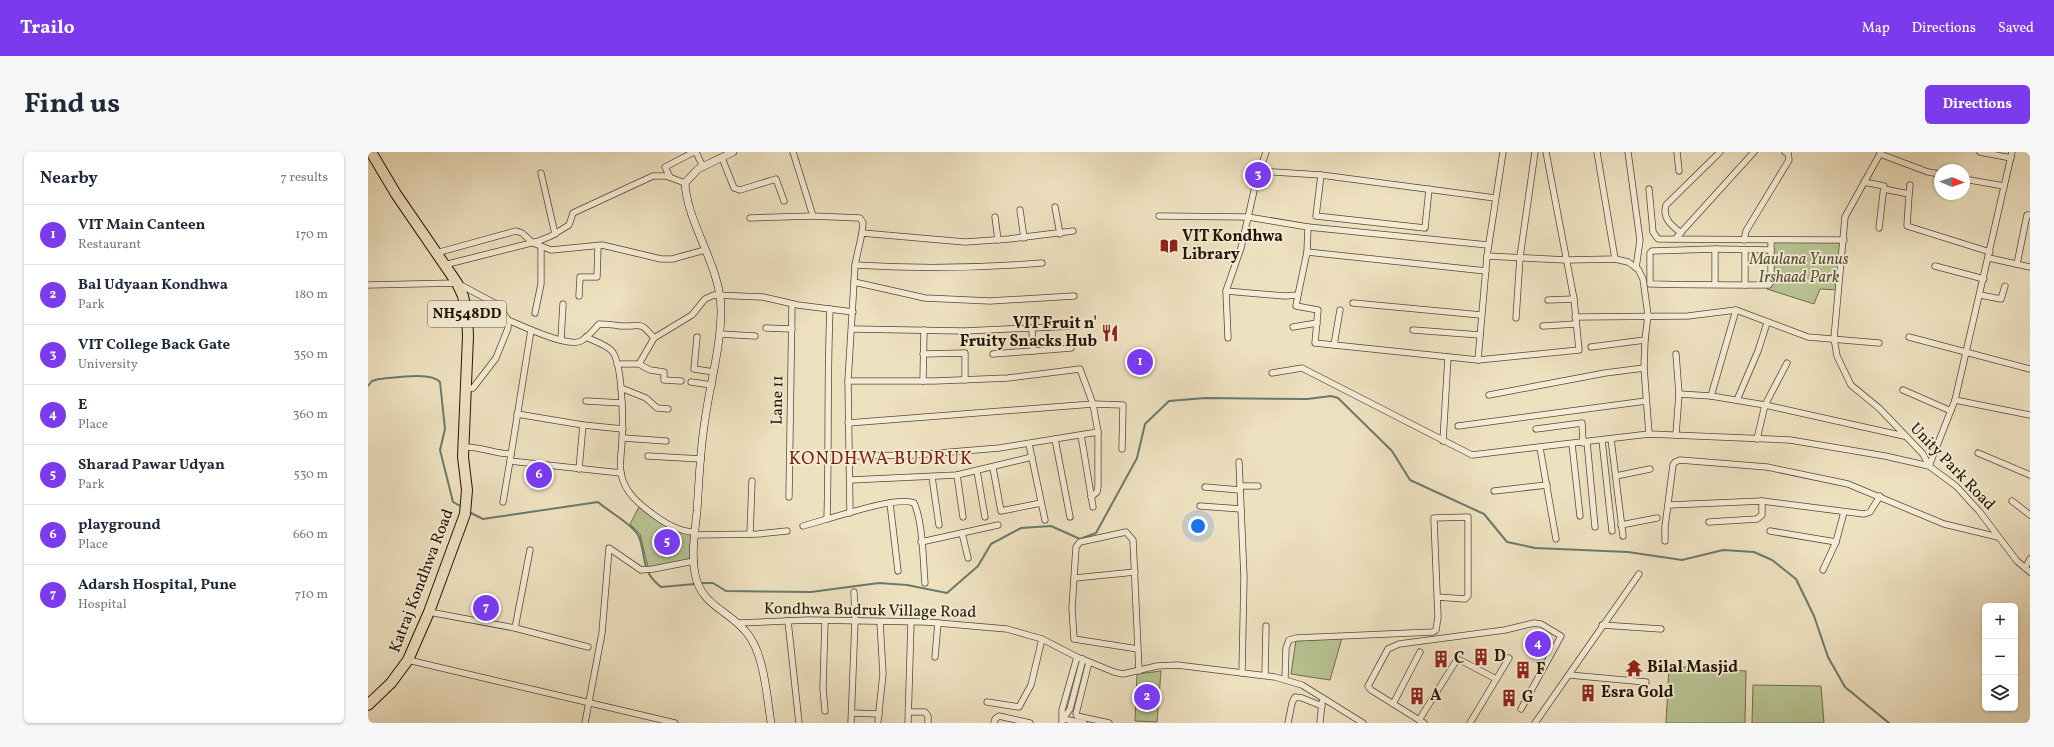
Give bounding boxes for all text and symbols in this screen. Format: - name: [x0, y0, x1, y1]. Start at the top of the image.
- text: Trailo: [20, 15, 75, 41]
- text: Map: [1862, 19, 1890, 38]
- text: Directions: [1912, 19, 1976, 38]
- text: Saved: [1998, 19, 2034, 38]
- text: Find us: [24, 85, 120, 124]
- button: Directions: [1925, 85, 2030, 124]
- pin: 3: [1245, 160, 1271, 190]
- north arrow: [1934, 164, 1970, 200]
- text: Nearby: [40, 167, 98, 190]
- text: 7 results: [281, 169, 328, 187]
- text: VIT Main Canteen: [78, 215, 205, 236]
- text: 1: [50, 226, 56, 244]
- text: 170 m: [295, 226, 328, 244]
- place label: VIT Kondhwa Library: [1182, 226, 1283, 266]
- text: Restaurant: [78, 236, 141, 254]
- library icon: VIT Kondhwa Library: [1159, 236, 1179, 256]
- park label: Maulana Yunus Irshaad Park: [1748, 249, 1849, 289]
- text: Bal Udyaan Kondhwa: [78, 275, 228, 296]
- text: 2: [50, 286, 56, 304]
- text: 180 m: [294, 286, 328, 304]
- text: Park: [78, 296, 105, 314]
- road number: NH548DD: [428, 301, 506, 327]
- place label: VIT Fruit n' Fruity Snacks Hub: [960, 313, 1097, 353]
- restaurant icon: VIT Fruit n' Fruity Snacks Hub: [1100, 323, 1120, 343]
- text: VIT College Back Gate: [78, 335, 230, 356]
- text: 3: [50, 346, 56, 364]
- text: 350 m: [293, 346, 328, 364]
- pin: 1: [1127, 347, 1153, 377]
- text: University: [78, 356, 138, 374]
- street label: Lane 11: [767, 375, 789, 425]
- text: E: [78, 395, 87, 416]
- text: 4: [49, 406, 57, 424]
- text: 360 m: [293, 406, 328, 424]
- text: Place: [78, 416, 108, 434]
- street label: Unity Park Road: [1904, 418, 2000, 516]
- district label: KONDHWA BUDRUK: [789, 447, 973, 472]
- text: Sharad Pawar Udyan: [78, 455, 225, 476]
- pin: 6: [526, 460, 552, 490]
- text: 5: [50, 466, 56, 484]
- text: 530 m: [293, 466, 328, 484]
- text: Park: [78, 476, 105, 494]
- street label: Katraj Kondhwa Road: [384, 506, 460, 656]
- text: playground: [78, 515, 161, 536]
- your location: [1188, 516, 1208, 536]
- text: 6: [49, 526, 57, 544]
- text: 660 m: [293, 526, 328, 544]
- pin: 5: [654, 527, 680, 557]
- text: Place: [78, 536, 108, 554]
- text: Adarsh Hospital, Pune: [78, 575, 236, 596]
- text: 7: [50, 586, 56, 604]
- text: 710 m: [295, 586, 328, 604]
- pin: 7: [473, 593, 499, 623]
- text: Hospital: [78, 596, 127, 614]
- street label: Kondhwa Budruk Village Road: [764, 598, 976, 624]
- map controls: [1982, 603, 2018, 711]
- button: +: [1982, 603, 2018, 639]
- pin: 4: [1525, 629, 1551, 659]
- button: −: [1982, 639, 2018, 675]
- place label: D: [1494, 646, 1506, 668]
- building icon: D: [1471, 647, 1491, 667]
- place label: C: [1454, 648, 1464, 670]
- building icon: C: [1431, 649, 1451, 669]
- place label: Bilal Masjid: [1647, 657, 1738, 679]
- temple icon: Bilal Masjid: [1624, 658, 1644, 678]
- place label: F: [1536, 659, 1546, 681]
- building icon: F: [1513, 660, 1533, 680]
- button: layers: [1982, 675, 2018, 711]
- pin: 2: [1134, 682, 1160, 712]
- place label: Esra Gold: [1601, 682, 1674, 704]
- building icon: Esra Gold: [1578, 683, 1598, 703]
- place label: A: [1430, 685, 1442, 707]
- building icon: A: [1407, 686, 1427, 706]
- place label: G: [1522, 687, 1533, 709]
- building icon: G: [1499, 688, 1519, 708]

